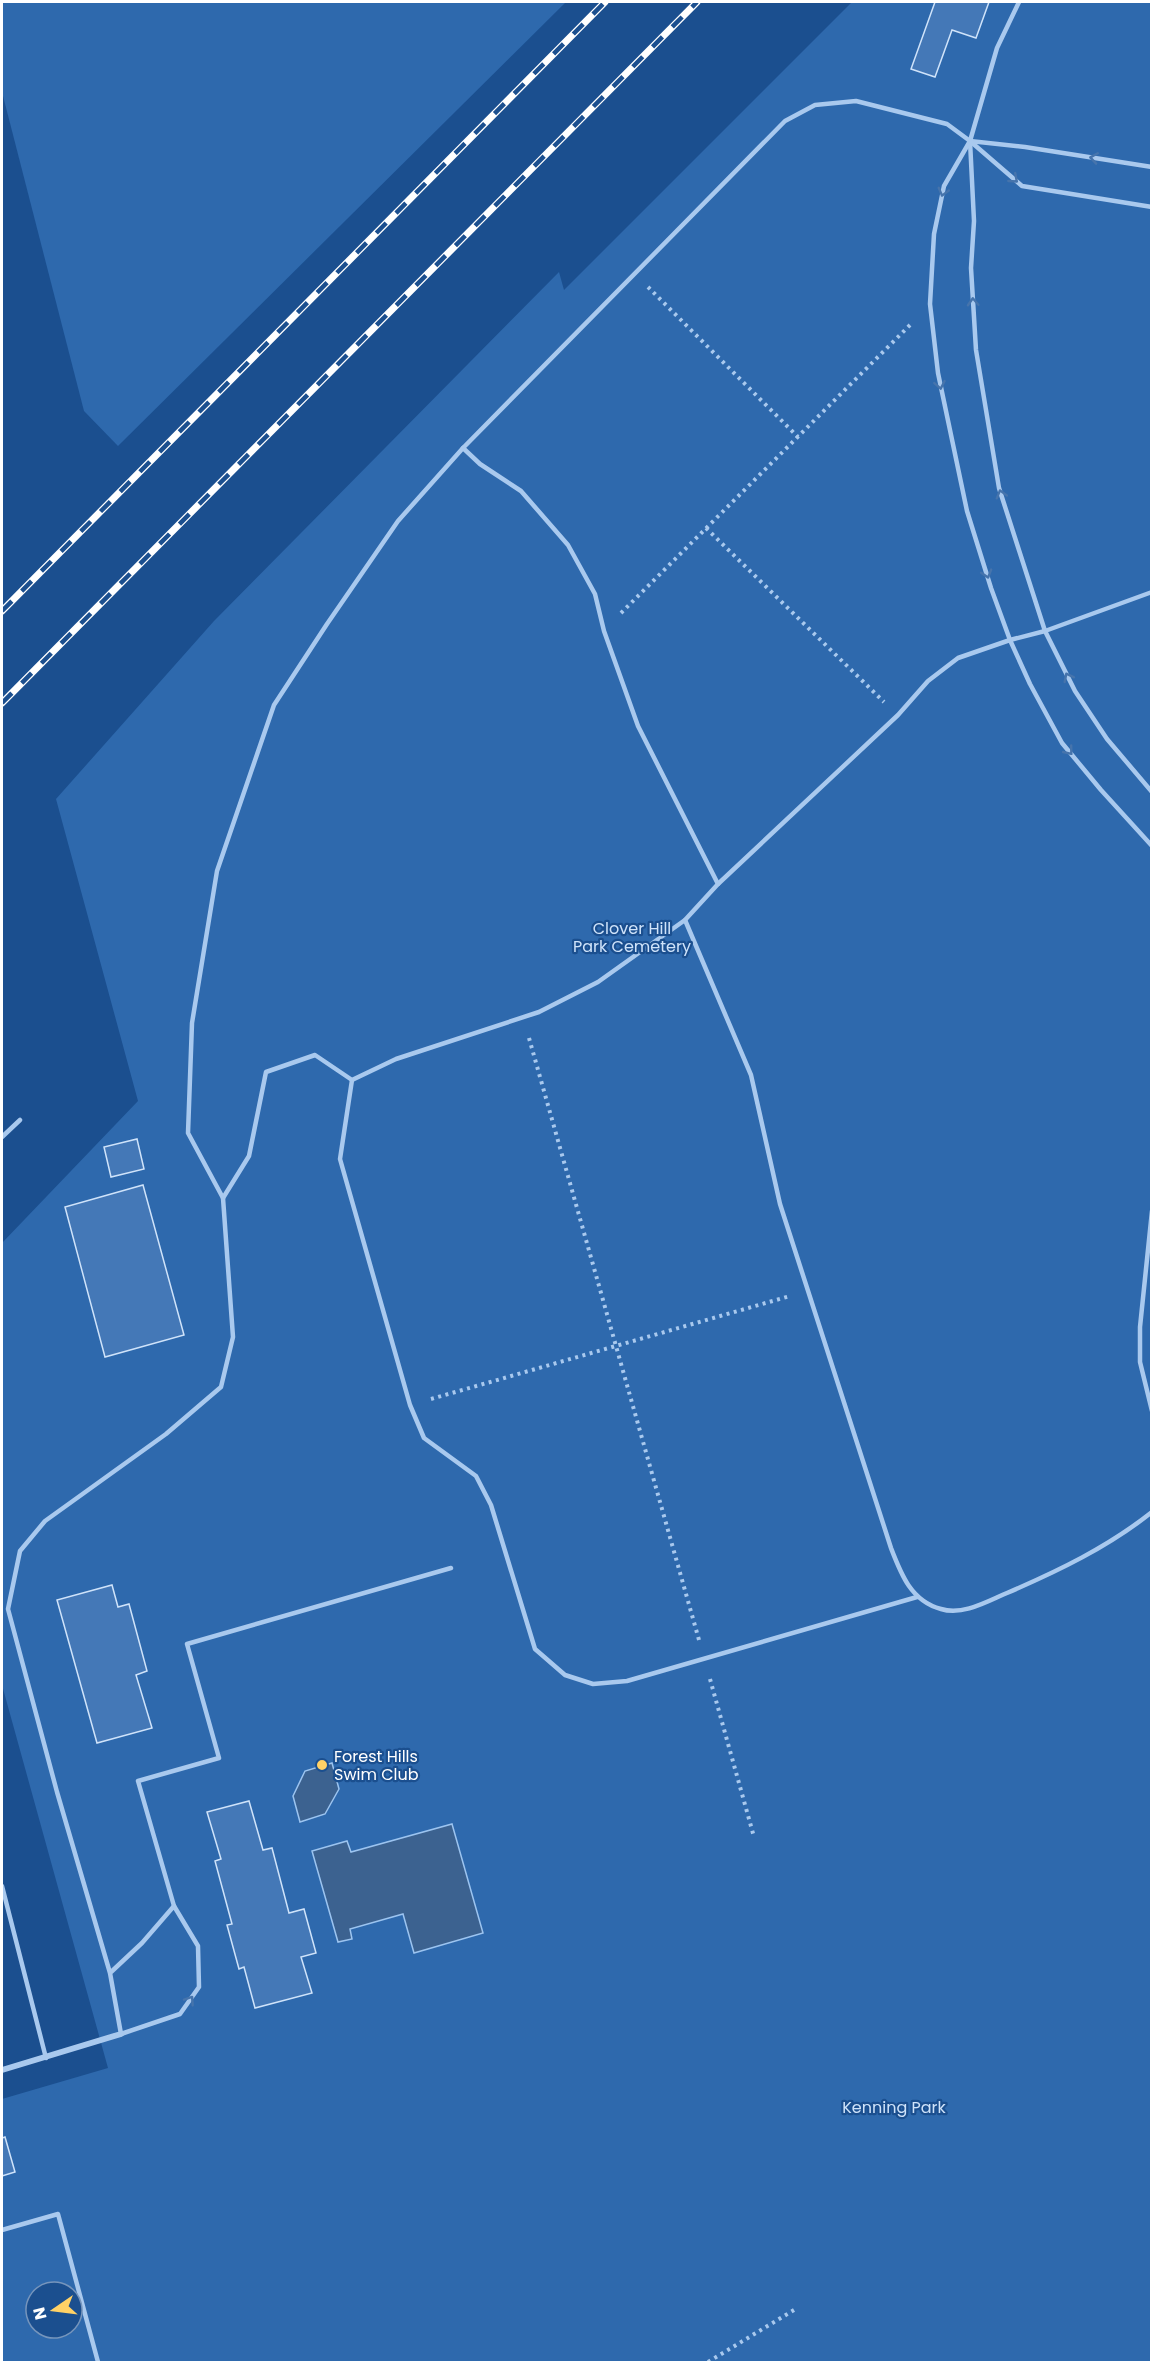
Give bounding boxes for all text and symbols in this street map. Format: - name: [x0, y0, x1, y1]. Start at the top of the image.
- one-way arrow: [1089, 152, 1098, 164]
- one-way arrow: [1007, 172, 1018, 183]
- one-way arrow: [938, 186, 950, 197]
- one-way arrow: [966, 297, 979, 306]
- one-way arrow: [933, 380, 946, 390]
- one-way arrow: [996, 489, 1008, 500]
- one-way arrow: [980, 568, 992, 579]
- one-way arrow: [1064, 673, 1075, 683]
- one-way arrow: [1061, 744, 1072, 755]
- park label: Clover Hill Park Cemetery: [573, 917, 691, 958]
- place label: Forest Hills Swim Club: [334, 1745, 419, 1786]
- marker: Forest Hills Swim Club: [315, 1758, 329, 1772]
- one-way arrow: [183, 1995, 194, 2006]
- park label: Kenning Park: [842, 2096, 947, 2119]
- north arrow: [24, 2280, 84, 2340]
- text: N: [27, 2305, 53, 2322]

